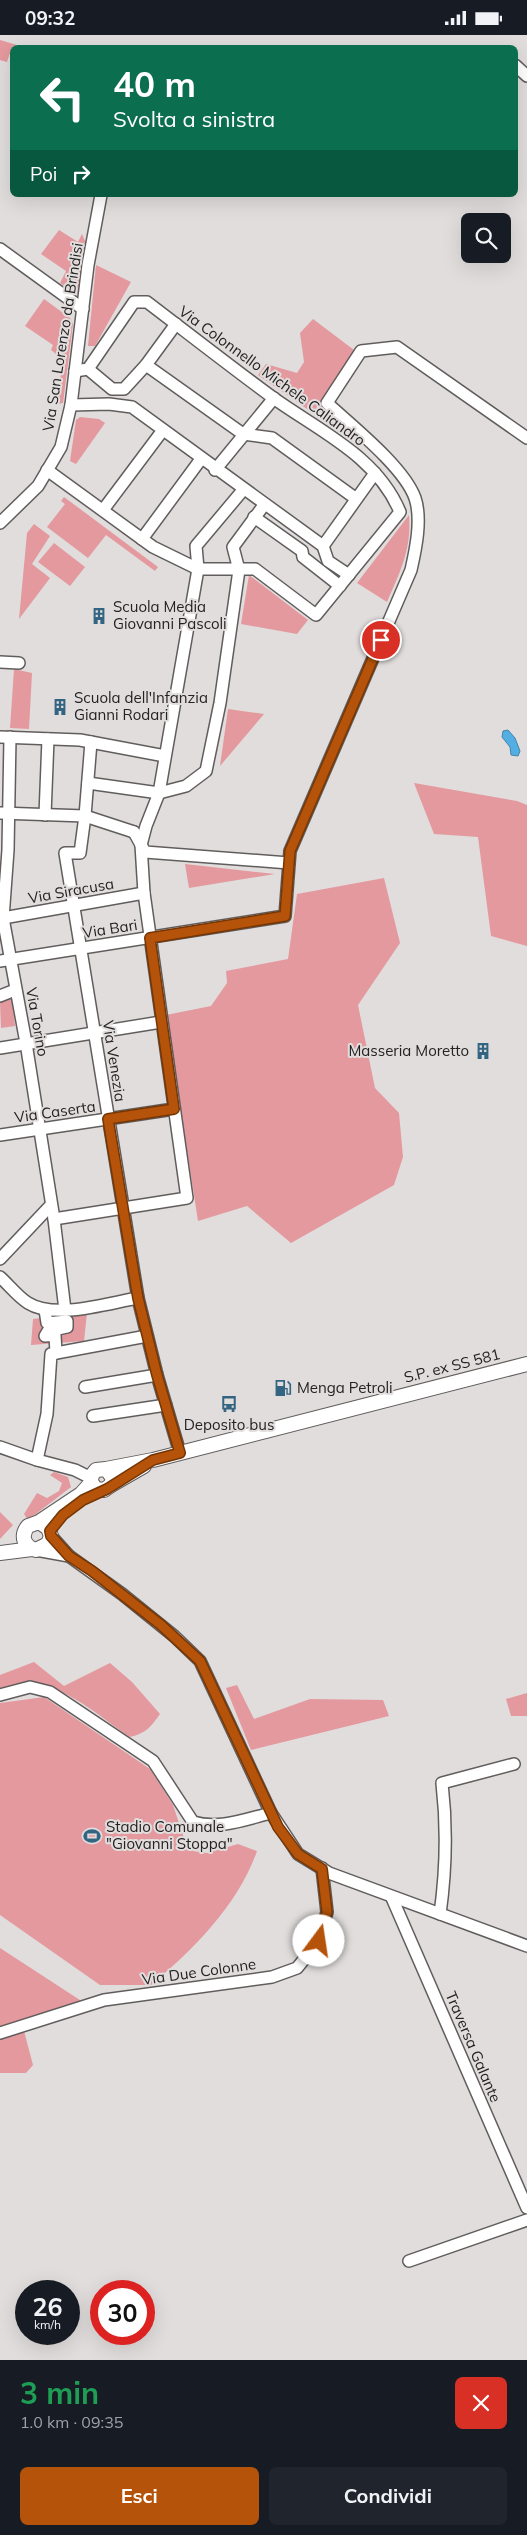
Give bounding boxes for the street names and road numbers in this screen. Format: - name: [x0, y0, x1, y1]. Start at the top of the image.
- street label: Via San Lorenzo da Brindisi: [38, 241, 87, 433]
- street label: Via Colonnello Michele Caliandro: [175, 301, 369, 450]
- street label: Via Siracusa: [27, 874, 115, 907]
- street label: Via Bari: [81, 915, 139, 942]
- street label: Via Torino: [22, 986, 53, 1058]
- street label: Via Venezia: [99, 1019, 130, 1103]
- street label: Via Caserta: [13, 1096, 97, 1127]
- street label: S.P. ex SS 581: [402, 1344, 502, 1387]
- street label: Via Due Colonne: [141, 1954, 257, 1989]
- street label: Traversa Galante: [442, 1988, 505, 2105]

